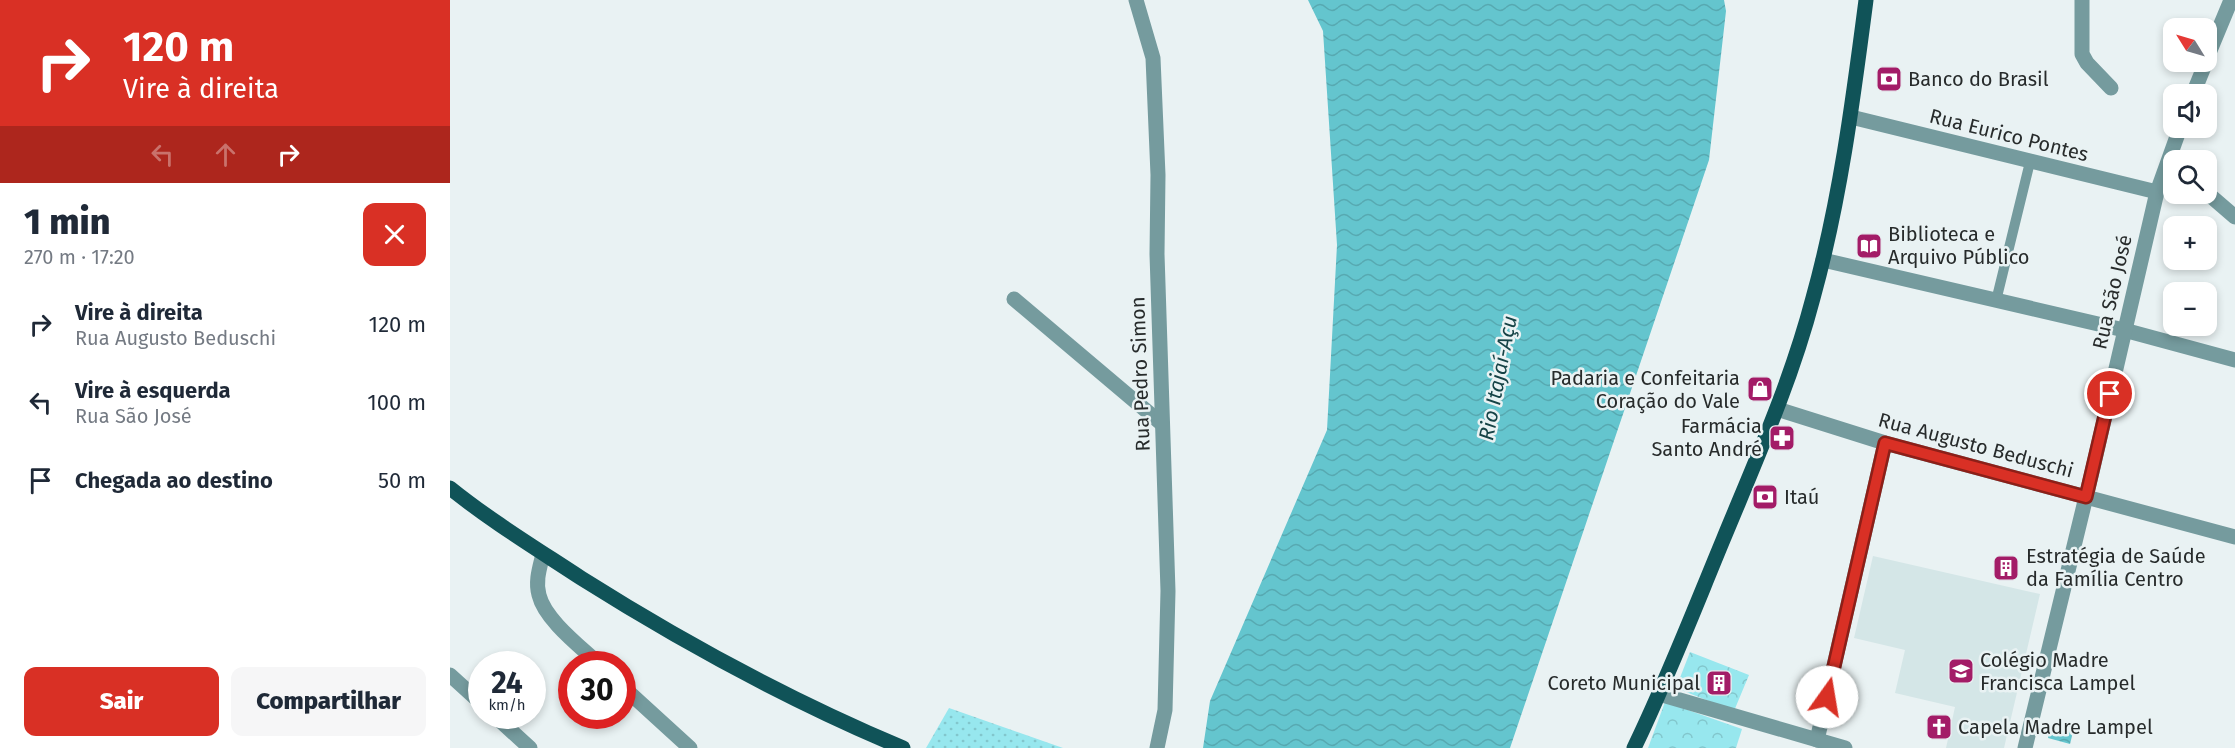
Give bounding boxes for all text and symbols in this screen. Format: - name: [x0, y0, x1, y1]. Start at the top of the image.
- north arrow: [2163, 18, 2217, 72]
- map controls: [2163, 18, 2217, 336]
- text: 120 m: [123, 22, 234, 72]
- icon: right: [24, 24, 102, 102]
- bank icon: Banco do Brasil: [1874, 64, 1904, 94]
- place label: Banco do Brasil: [1908, 67, 2049, 91]
- text: Vire à direita: [123, 73, 279, 105]
- button: sound: [2163, 84, 2217, 138]
- street label: Rua Eurico Pontes: [1927, 104, 2091, 166]
- icon: left: [146, 138, 179, 171]
- icon: ahead: [209, 138, 242, 171]
- icon: right: [272, 138, 305, 171]
- button: search: [2163, 150, 2217, 204]
- text: 1 min: [24, 200, 110, 244]
- button: close: [363, 203, 426, 266]
- button: +: [2163, 216, 2217, 270]
- place label: Biblioteca e Arquivo Público: [1888, 222, 2030, 269]
- library icon: Biblioteca e Arquivo Público: [1854, 231, 1884, 261]
- street label: Rua São José: [2087, 232, 2137, 352]
- text: 270 m · 17:20: [24, 245, 135, 269]
- button: −: [2163, 282, 2217, 336]
- street label: Rua Pedro Simon: [1125, 296, 1155, 452]
- text: Vire à direita: [75, 299, 203, 326]
- icon: right: [24, 308, 57, 341]
- text: 120 m: [369, 311, 426, 338]
- water label: Rio Itajaí-Açu: [1473, 313, 1523, 443]
- text: Rua Augusto Beduschi: [75, 326, 276, 350]
- place label: Padaria e Confeitaria Coração do Vale: [1551, 366, 1740, 414]
- pin: [2084, 368, 2135, 419]
- shop icon: Padaria e Confeitaria Coração do Vale: [1745, 374, 1775, 404]
- text: Vire à esquerda: [75, 377, 231, 404]
- icon: arrive: [2093, 377, 2126, 410]
- icon: left: [24, 386, 57, 419]
- text: 100 m: [367, 389, 426, 416]
- text: Rua São José: [75, 404, 192, 428]
- street label: Rua Augusto Beduschi: [1876, 407, 2076, 483]
- place label: Farmácia Santo André: [1651, 414, 1762, 461]
- pharmacy icon: Farmácia Santo André: [1767, 423, 1797, 453]
- icon: arrive: [24, 464, 57, 497]
- text: Chegada ao destino: [75, 467, 273, 494]
- text: 50 m: [378, 467, 426, 494]
- bank icon: Itaú: [1750, 482, 1780, 512]
- place label: Itaú: [1784, 485, 1820, 509]
- place label: Estratégia de Saúde da Família Centro: [2026, 544, 2206, 591]
- building icon: Estratégia de Saúde da Família Centro: [1991, 553, 2021, 583]
- place label: Colégio Madre Francisca Lampel: [1980, 648, 2135, 695]
- speed limit sign: 30: [558, 651, 636, 729]
- school or university icon: Colégio Madre Francisca Lampel: [1946, 656, 1976, 686]
- text: 24: [491, 665, 523, 701]
- position arrow: [1795, 665, 1859, 729]
- button: Sair: [24, 667, 219, 736]
- button: Compartilhar: [231, 667, 426, 736]
- building icon: Coreto Municipal: [1704, 668, 1734, 698]
- place label: Coreto Municipal: [1548, 671, 1700, 695]
- text: km/h: [488, 696, 526, 714]
- church icon: Capela Madre Lampel: [1924, 712, 1954, 742]
- place label: Capela Madre Lampel: [1958, 715, 2153, 739]

